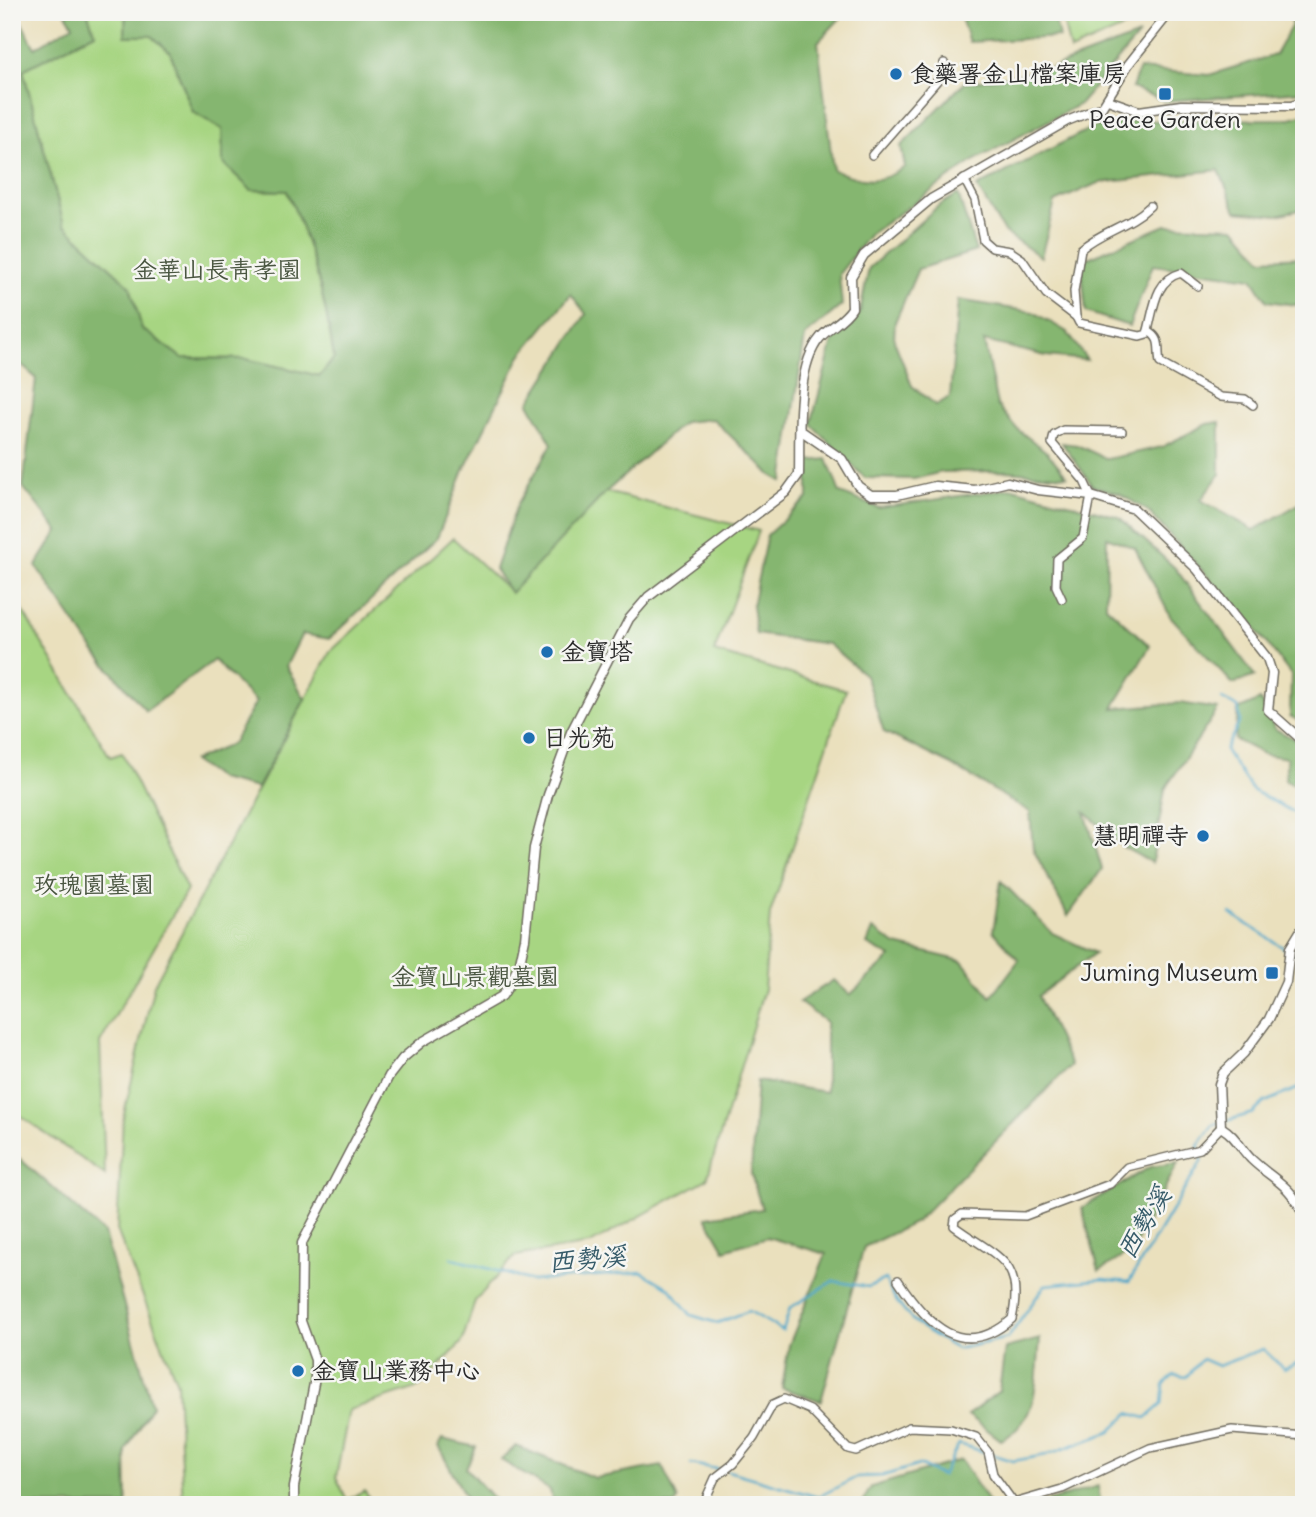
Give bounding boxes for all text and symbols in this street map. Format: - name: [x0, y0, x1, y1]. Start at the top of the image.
- place label: 食藥署金山檔案庫房: [910, 58, 1126, 88]
- marker: 食藥署金山檔案庫房: [888, 66, 904, 82]
- marker: Peace Garden: [1157, 86, 1173, 102]
- place label: Peace Garden: [1089, 104, 1241, 134]
- park label: 金華山長青孝園: [133, 254, 301, 284]
- place label: 金寶塔: [561, 636, 633, 666]
- marker: 金寶塔: [539, 644, 555, 660]
- place label: 日光苑: [543, 722, 615, 752]
- marker: 日光苑: [521, 730, 537, 746]
- place label: 慧明禪寺: [1093, 820, 1189, 850]
- marker: 慧明禪寺: [1195, 828, 1211, 844]
- park label: 玫瑰園墓園: [34, 869, 154, 899]
- place label: Juming Museum: [1080, 957, 1258, 987]
- park label: 金寶山景觀墓園: [391, 961, 559, 991]
- marker: Juming Museum: [1264, 965, 1280, 981]
- water label: 西勢溪: [1109, 1179, 1179, 1265]
- water label: 西勢溪: [547, 1238, 629, 1278]
- place label: 金寶山業務中心: [312, 1355, 480, 1385]
- marker: 金寶山業務中心: [290, 1363, 306, 1379]

